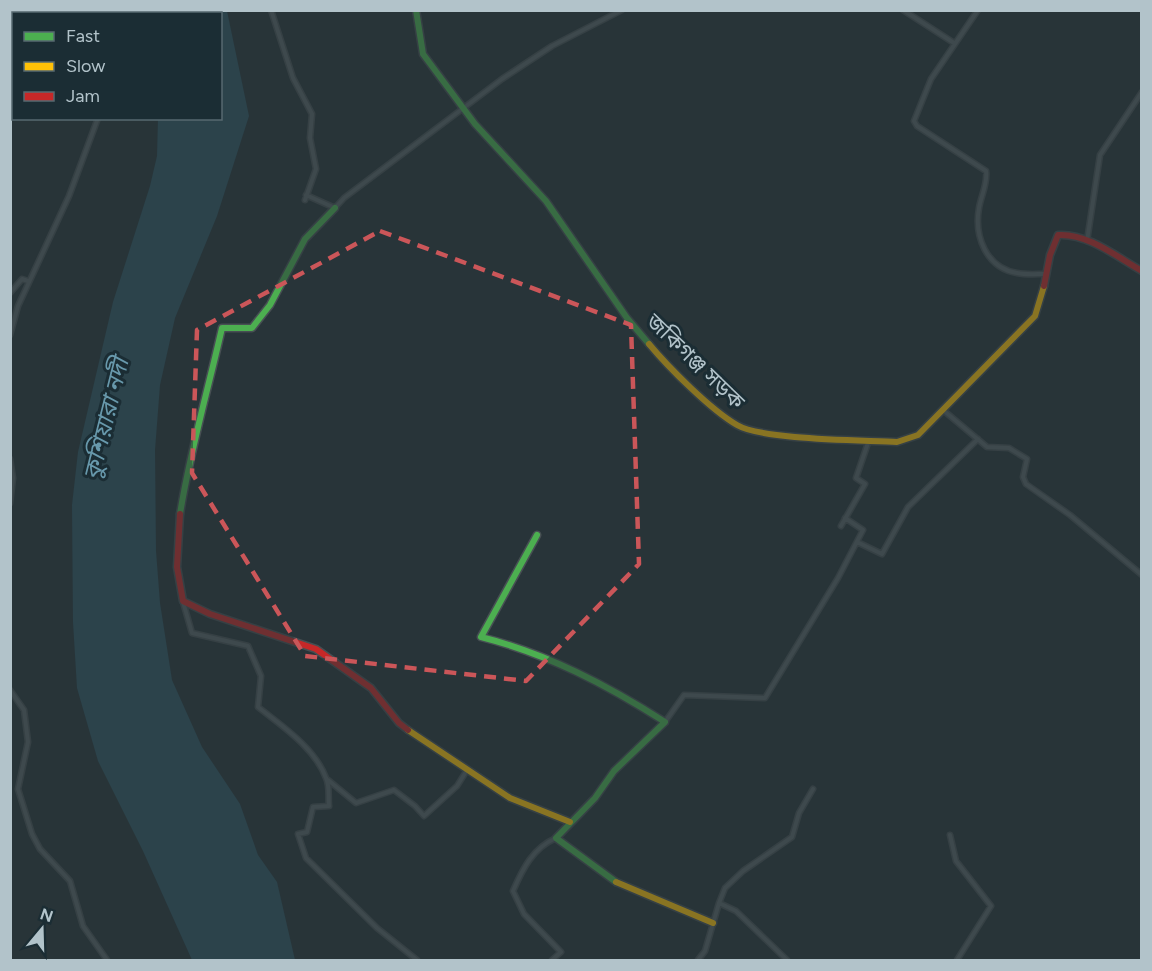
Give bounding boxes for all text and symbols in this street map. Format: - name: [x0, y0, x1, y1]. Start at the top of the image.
- legend: [12, 12, 222, 120]
- text: Fast: [66, 25, 100, 47]
- text: Slow: [66, 55, 105, 77]
- text: Jam: [66, 85, 100, 107]
- street label: জকিগঞ্জ সড়ক: [640, 307, 751, 415]
- water label: কুশিয়ারা নদী: [76, 351, 136, 483]
- north arrow: [12, 899, 72, 959]
- text: N: [38, 904, 56, 926]

